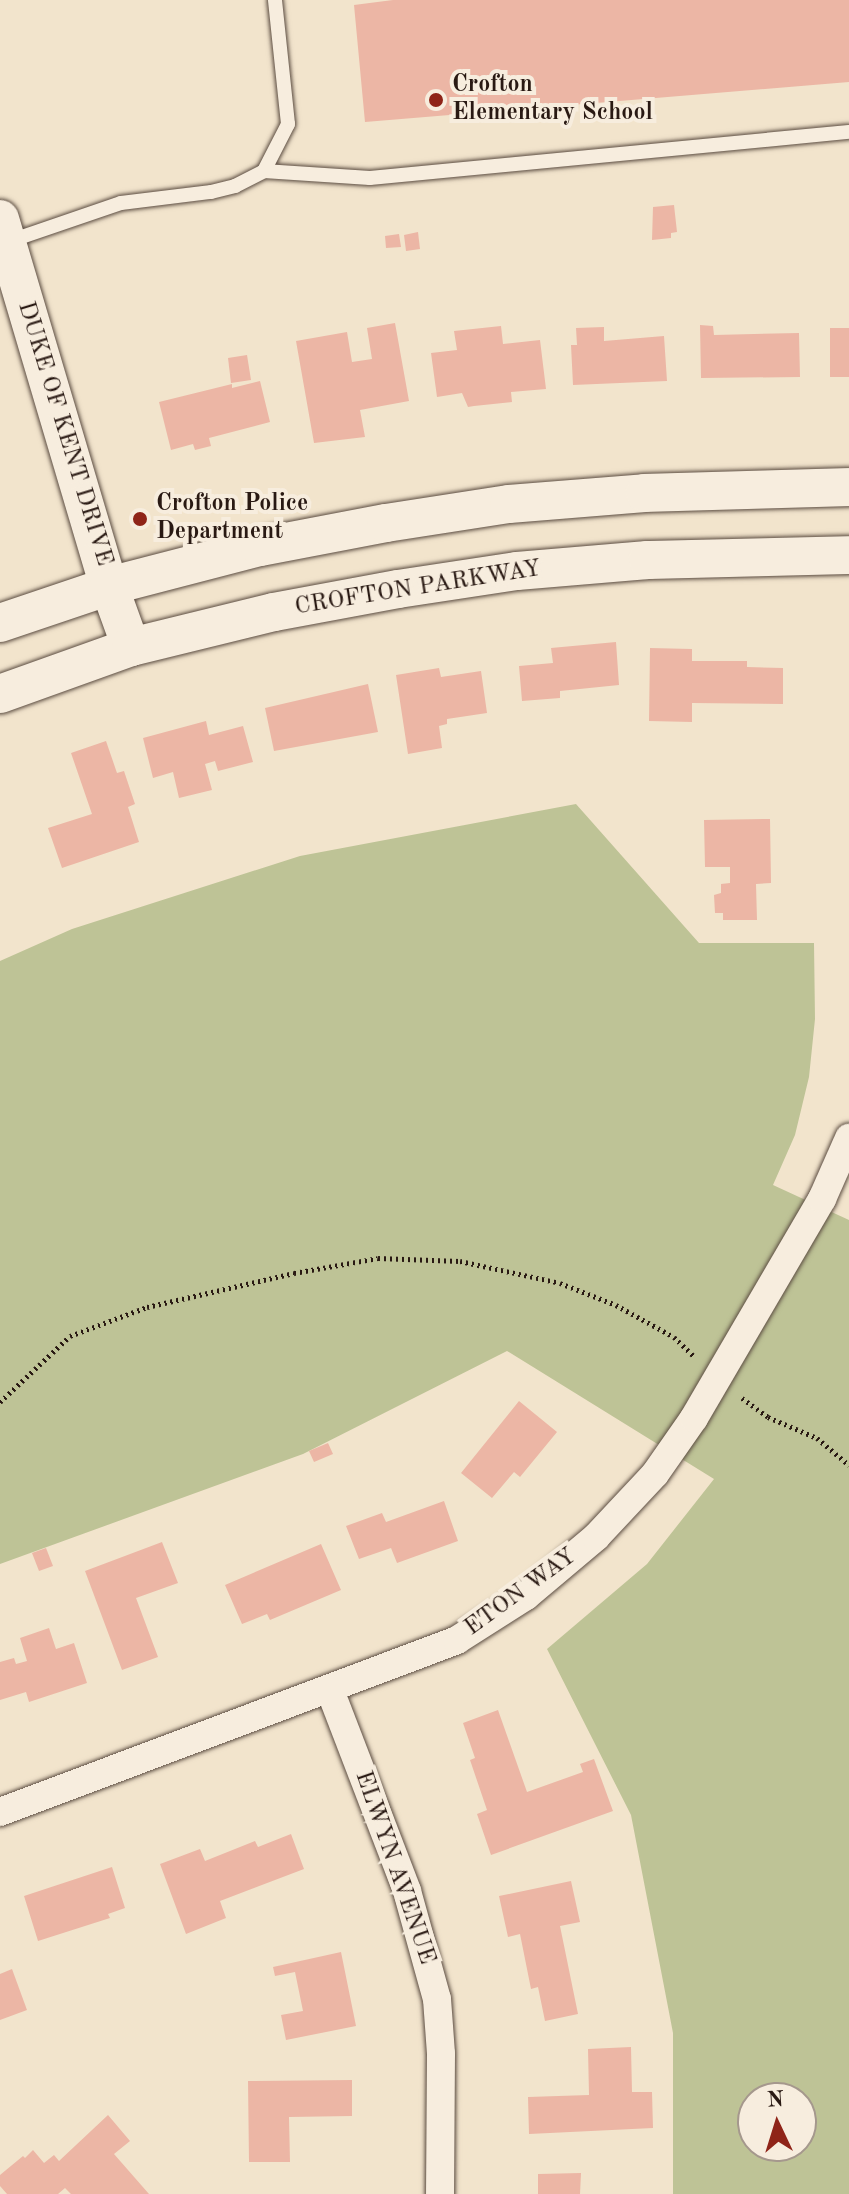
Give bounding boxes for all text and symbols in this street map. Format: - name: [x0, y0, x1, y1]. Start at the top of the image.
- place label: Crofton Elementary School: [452, 72, 653, 128]
- marker: Crofton Elementary School: [427, 91, 445, 109]
- street label: DUKE OF KENT DRIVE: [10, 298, 118, 570]
- place label: Crofton Police Department: [156, 491, 308, 547]
- marker: Crofton Police Department: [131, 510, 149, 528]
- street label: CROFTON PARKWAY: [293, 555, 543, 623]
- street label: ETON WAY: [460, 1543, 582, 1643]
- street label: ELWYN AVENUE: [347, 1767, 441, 1969]
- north arrow: [737, 2082, 817, 2162]
- text: N: [766, 2088, 785, 2112]

